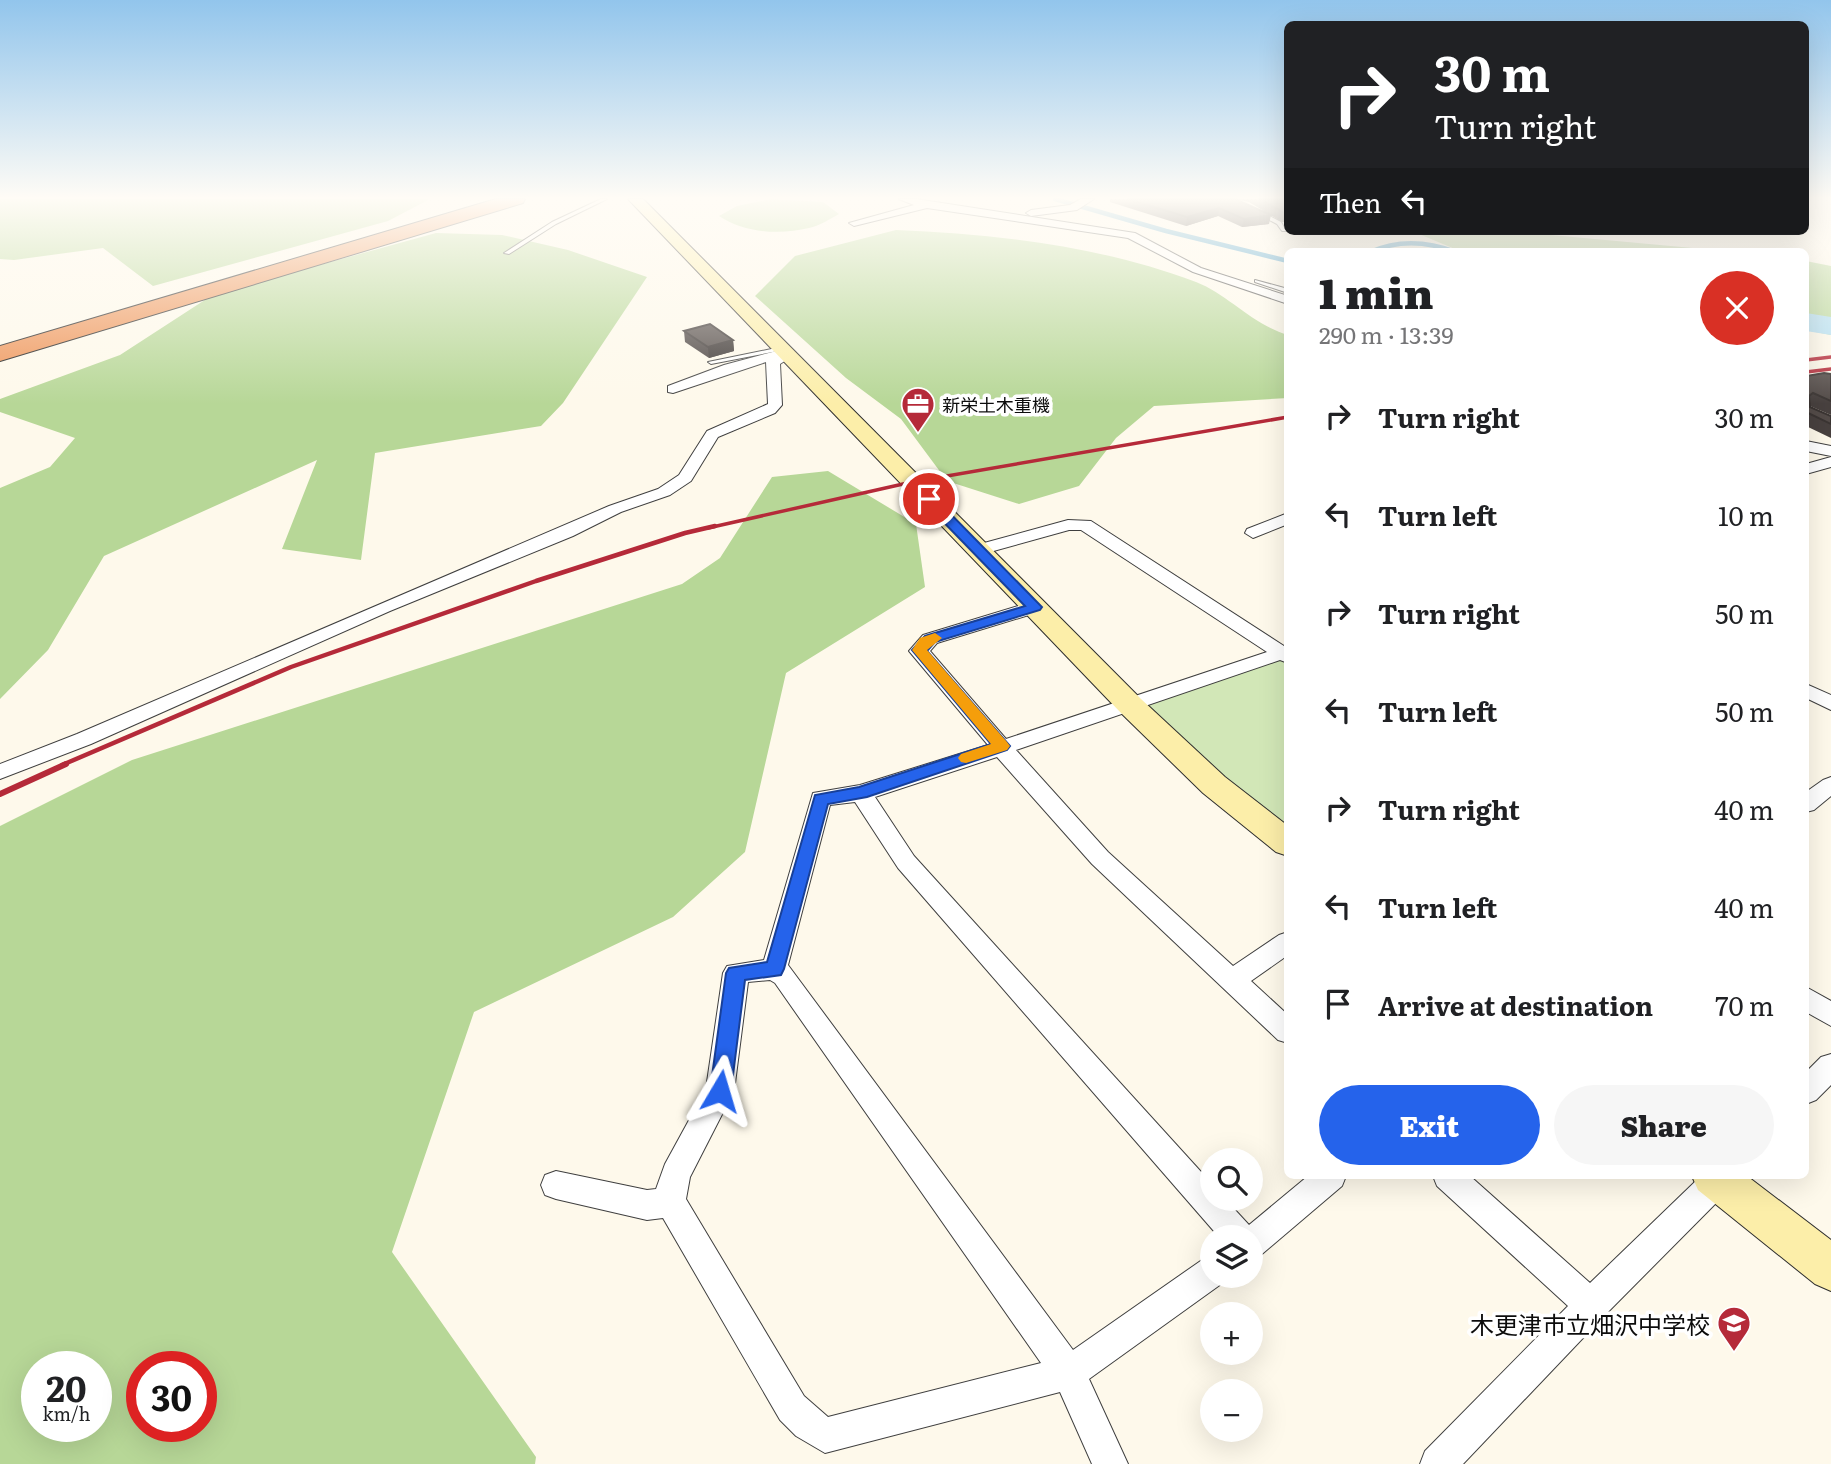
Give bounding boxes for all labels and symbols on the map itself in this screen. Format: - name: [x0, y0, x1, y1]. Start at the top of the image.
- office icon: 新栄土木重機: [899, 385, 937, 434]
- place label: 新栄土木重機: [942, 391, 1050, 418]
- pin: [899, 469, 959, 529]
- position arrow: [683, 1054, 757, 1128]
- school or university icon: 木更津市立畑沢中学校: [1715, 1304, 1753, 1353]
- place label: 木更津市立畑沢中学校: [1470, 1306, 1710, 1341]
- speed limit sign: 30: [126, 1351, 217, 1442]

